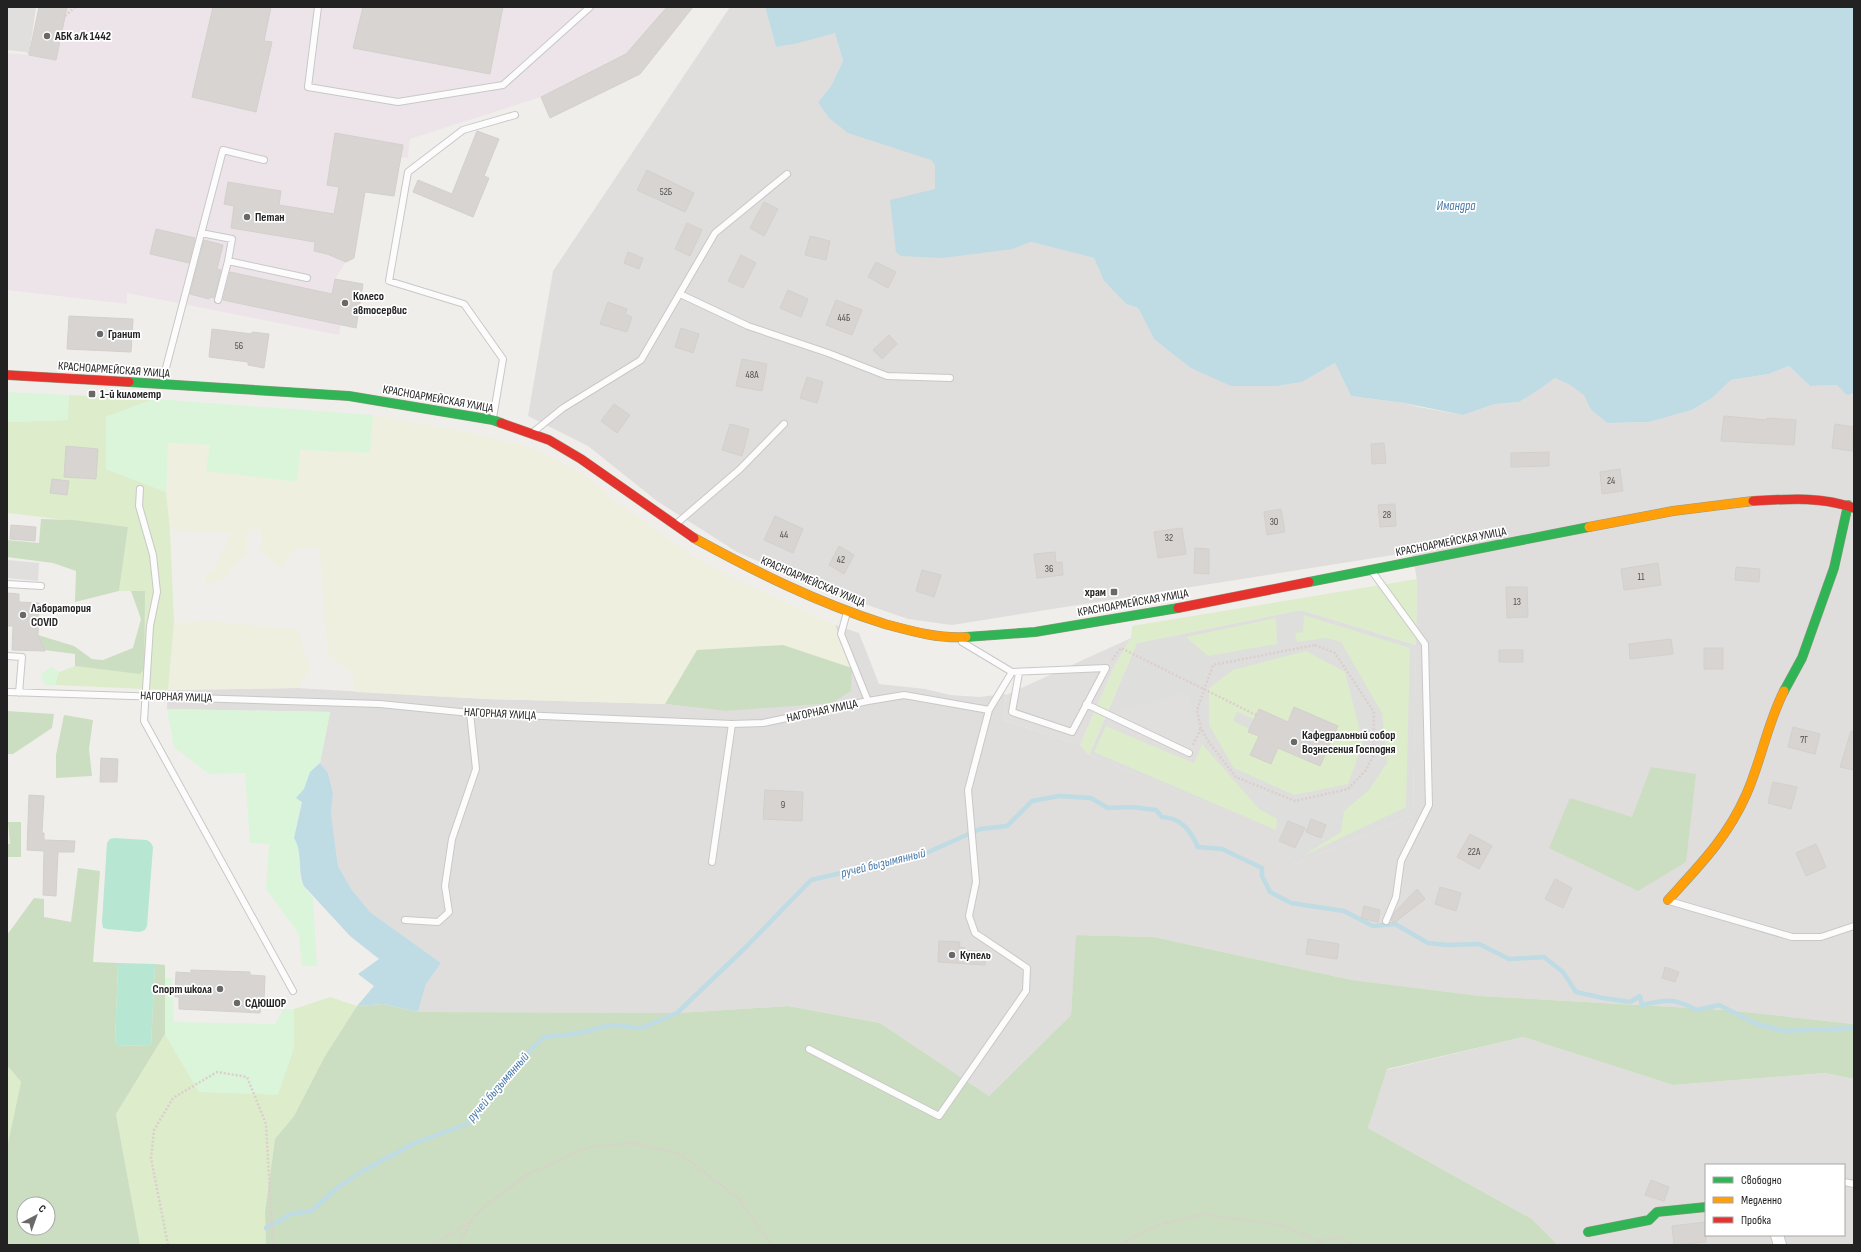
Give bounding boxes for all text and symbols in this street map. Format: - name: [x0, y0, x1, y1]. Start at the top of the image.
- place label: АБК а/к 1442: [54, 29, 111, 44]
- marker: АБК а/к 1442: [42, 31, 52, 41]
- house number: 52Б: [660, 186, 673, 198]
- water label: Имандра: [1436, 198, 1476, 214]
- place label: Петан: [255, 210, 285, 225]
- marker: Петан: [242, 212, 252, 222]
- place label: Колесо автосервис: [353, 289, 407, 318]
- marker: Колесо автосервис: [340, 298, 350, 308]
- house number: 44Б: [838, 312, 851, 324]
- place label: Гранит: [108, 327, 140, 342]
- marker: Гранит: [95, 329, 105, 339]
- house number: 56: [235, 340, 243, 352]
- street label: КРАСНОАРМЕЙСКАЯ УЛИЦА: [58, 359, 171, 381]
- house number: 48А: [746, 369, 759, 381]
- street label: КРАСНОАРМЕЙСКАЯ УЛИЦА: [381, 382, 495, 416]
- place label: 1-й километр: [100, 387, 161, 402]
- marker: 1-й километр: [87, 389, 97, 399]
- house number: 24: [1607, 475, 1615, 487]
- house number: 28: [1383, 509, 1391, 521]
- house number: 30: [1270, 516, 1278, 528]
- street label: КРАСНОАРМЕЙСКАЯ УЛИЦА: [1394, 524, 1508, 560]
- house number: 44: [780, 529, 788, 541]
- house number: 32: [1165, 532, 1173, 544]
- street label: КРАСНОАРМЕЙСКАЯ УЛИЦА: [758, 553, 868, 611]
- house number: 42: [837, 554, 845, 566]
- house number: 36: [1045, 563, 1053, 575]
- house number: 11: [1638, 571, 1645, 583]
- place label: храм: [1085, 585, 1106, 600]
- street label: КРАСНОАРМЕЙСКАЯ УЛИЦА: [1076, 586, 1190, 620]
- marker: храм: [1109, 587, 1119, 597]
- house number: 13: [1513, 596, 1521, 608]
- place label: Лаборатория COVID: [30, 601, 91, 630]
- marker: Лаборатория COVID: [18, 610, 28, 620]
- street label: НАГОРНАЯ УЛИЦА: [140, 688, 213, 706]
- street label: НАГОРНАЯ УЛИЦА: [785, 696, 860, 726]
- street label: НАГОРНАЯ УЛИЦА: [464, 705, 537, 723]
- place label: Кафедральный собор Вознесения Господня: [1302, 728, 1396, 757]
- house number: 7Г: [1800, 734, 1808, 746]
- marker: Кафедральный собор Вознесения Господня: [1289, 737, 1299, 747]
- house number: 9: [781, 799, 785, 811]
- water label: ручей бызымянный: [838, 845, 928, 881]
- house number: 22А: [1468, 846, 1481, 858]
- place label: Купель: [960, 948, 991, 963]
- marker: Купель: [947, 950, 957, 960]
- place label: Спорт школа: [153, 982, 212, 997]
- marker: Спорт школа: [215, 984, 225, 994]
- place label: СДЮШОР: [245, 996, 287, 1011]
- marker: СДЮШОР: [232, 998, 242, 1008]
- water label: ручей бызымянный: [463, 1049, 533, 1126]
- legend: [1705, 1164, 1845, 1236]
- text: Свободно: [1741, 1173, 1782, 1188]
- text: Медленно: [1741, 1193, 1782, 1208]
- north arrow: [16, 1196, 56, 1236]
- text: С: [36, 1202, 49, 1216]
- text: Пробка: [1741, 1213, 1772, 1228]

